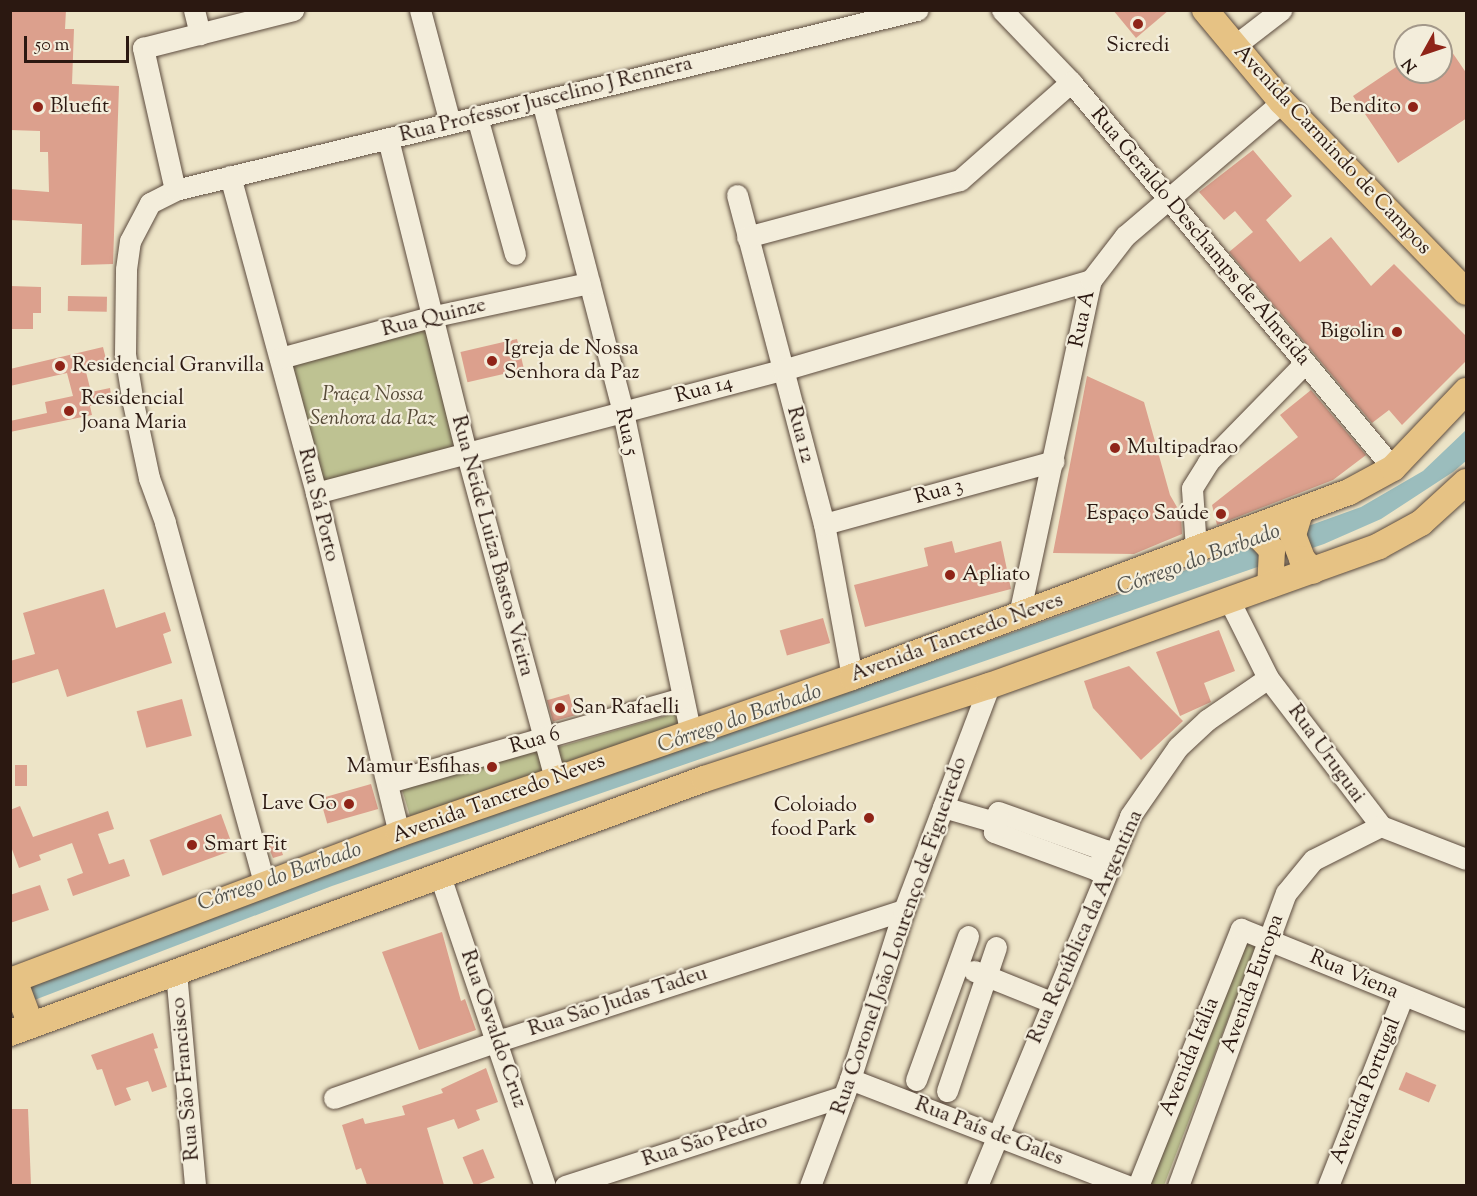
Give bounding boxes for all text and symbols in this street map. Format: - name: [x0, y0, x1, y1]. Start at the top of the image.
- marker: Sicredi: [1131, 17, 1145, 31]
- scale bar: [27, 24, 132, 62]
- north arrow: [1393, 24, 1453, 84]
- text: 50 m: [35, 33, 69, 59]
- place label: Sicredi: [1106, 33, 1170, 59]
- street label: Avenida Carmindo de Campos: [1228, 40, 1436, 260]
- street label: Rua Professor Juscelino J Rennera: [397, 51, 695, 149]
- text: N: [1397, 52, 1423, 77]
- place label: Bluefit: [50, 94, 109, 120]
- place label: Bendito: [1329, 94, 1401, 120]
- marker: Bluefit: [31, 100, 45, 114]
- marker: Bendito: [1406, 100, 1420, 114]
- street label: Rua Geraldo Deschamps de Almeida: [1085, 103, 1315, 371]
- street label: Rua A: [1065, 288, 1101, 350]
- street label: Rua Quinze: [379, 293, 489, 343]
- place label: Bigolin: [1320, 319, 1385, 345]
- marker: Bigolin: [1390, 325, 1404, 339]
- place label: Igreja de Nossa Senhora da Paz: [504, 336, 640, 386]
- place label: Residencial Granvilla: [72, 353, 264, 379]
- marker: Igreja de Nossa Senhora da Paz: [485, 354, 499, 368]
- marker: Residencial Granvilla: [53, 359, 67, 373]
- street label: Rua 14: [673, 370, 735, 410]
- park label: Praça Nossa Senhora da Paz: [310, 382, 436, 432]
- place label: Residencial Joana Maria: [81, 386, 187, 436]
- marker: Residencial Joana Maria: [62, 404, 76, 418]
- street label: Rua 12: [780, 404, 820, 466]
- street label: Rua 5: [609, 406, 643, 458]
- street label: Rua Neide Luiza Bastos Vieira: [445, 413, 539, 679]
- place label: Multipadrao: [1127, 435, 1238, 461]
- marker: Multipadrao: [1108, 441, 1122, 455]
- street label: Rua Sá Porto: [292, 445, 344, 565]
- street label: Rua 3: [912, 473, 966, 511]
- place label: Espaço Saúde: [1086, 501, 1209, 527]
- marker: Espaço Saúde: [1214, 507, 1228, 521]
- water label: Córrego do Barbado: [1114, 519, 1284, 603]
- place label: Apliato: [962, 562, 1030, 588]
- marker: Apliato: [943, 568, 957, 582]
- street label: Avenida Tancredo Neves: [847, 588, 1067, 688]
- water label: Córrego do Barbado: [655, 680, 825, 760]
- place label: San Rafaelli: [572, 695, 680, 721]
- street label: Rua Uruguai: [1282, 700, 1370, 808]
- marker: San Rafaelli: [553, 701, 567, 715]
- street label: Rua 6: [507, 722, 563, 760]
- street label: Avenida Tancredo Neves: [389, 749, 609, 849]
- place label: Mamur Esfihas: [347, 754, 480, 780]
- street label: Rua Coronel João Lourenço de Figueiredo: [827, 754, 973, 1118]
- marker: Mamur Esfihas: [485, 760, 499, 774]
- place label: Lave Go: [262, 791, 337, 817]
- place label: Coloiado food Park: [771, 793, 857, 843]
- marker: Lave Go: [342, 797, 356, 811]
- street label: Rua República da Argentina: [1023, 806, 1149, 1048]
- marker: Coloiado food Park: [862, 811, 876, 825]
- place label: Smart Fit: [204, 832, 287, 858]
- marker: Smart Fit: [185, 838, 199, 852]
- water label: Córrego do Barbado: [195, 838, 365, 918]
- street label: Avenida Europa: [1216, 911, 1290, 1057]
- street label: Rua Viena: [1306, 945, 1402, 1005]
- street label: Rua Osvaldo Cruz: [454, 947, 532, 1111]
- street label: Rua São Judas Tadeu: [525, 961, 711, 1043]
- street label: Avenida Itália: [1155, 994, 1225, 1120]
- street label: Rua São Francisco: [166, 996, 206, 1162]
- street label: Avenida Portugal: [1325, 1014, 1407, 1168]
- street label: Rua País de Gales: [911, 1092, 1067, 1172]
- street label: Rua São Pedro: [639, 1109, 771, 1173]

